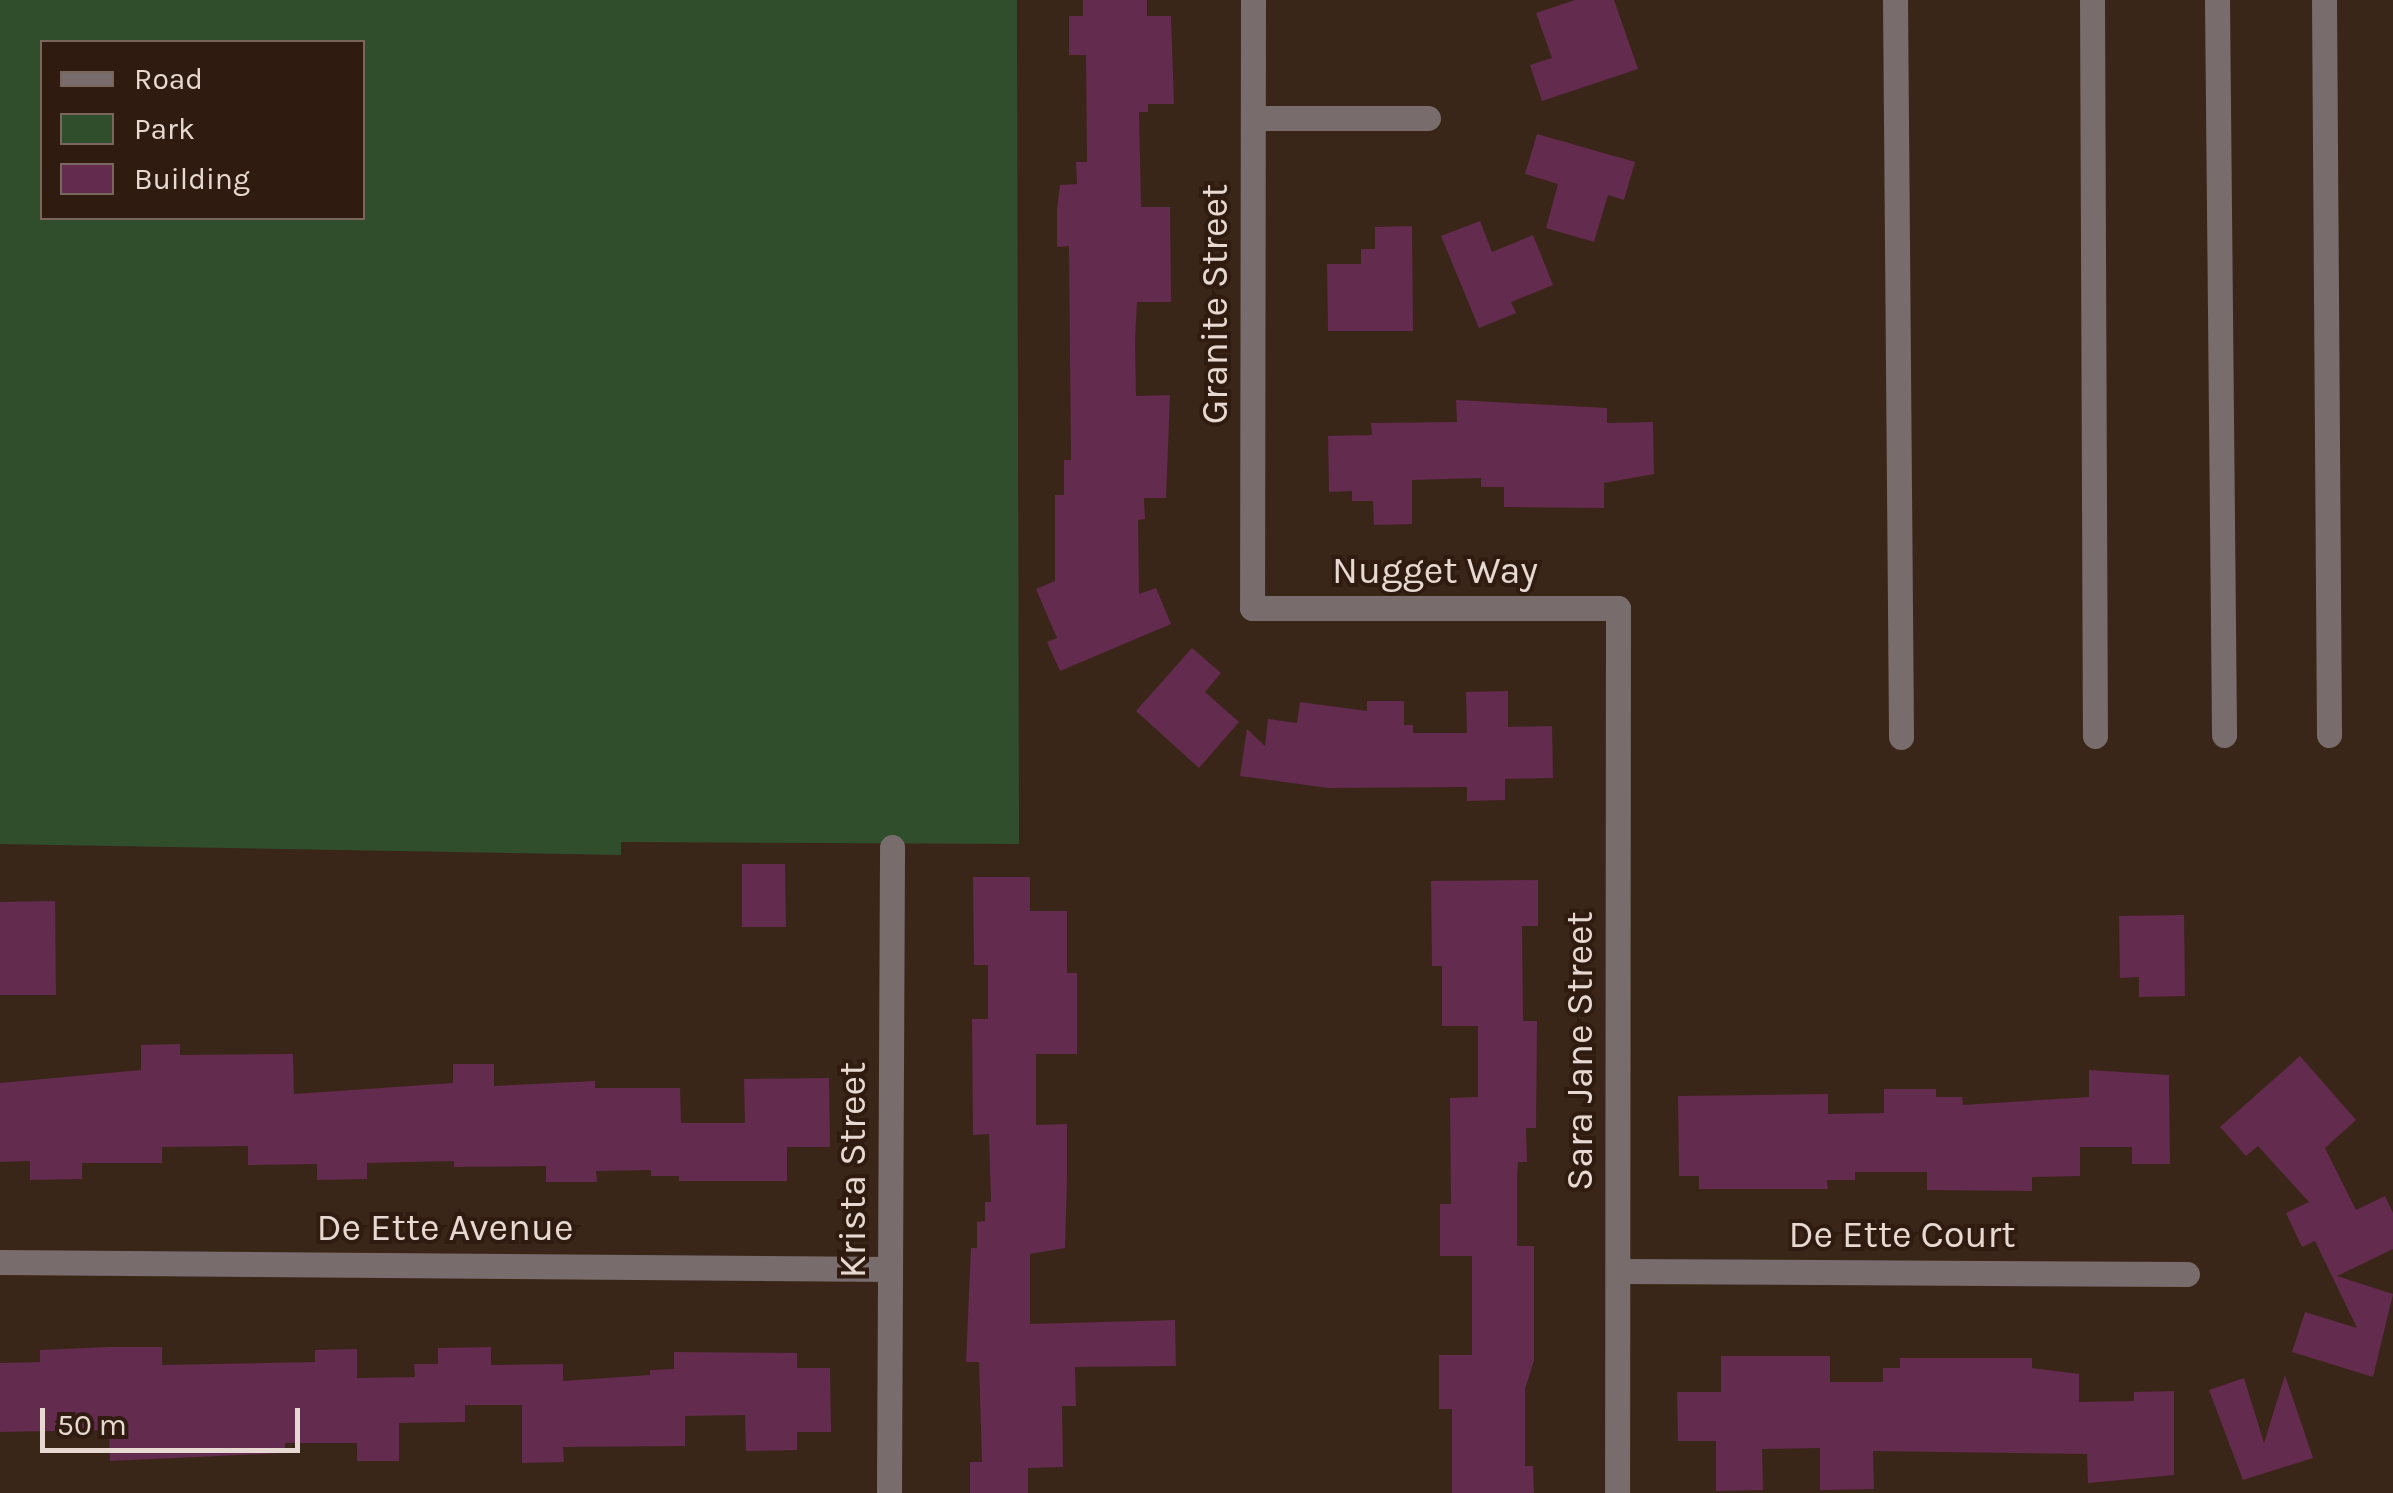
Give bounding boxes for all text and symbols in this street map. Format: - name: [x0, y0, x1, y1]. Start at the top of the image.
- legend: [40, 40, 365, 220]
- text: Road: [134, 61, 203, 97]
- text: Park: [134, 111, 195, 147]
- text: Building: [134, 161, 250, 197]
- street label: Granite Street: [1192, 184, 1238, 424]
- street label: Nugget Way: [1332, 548, 1538, 594]
- street label: Sara Jane Street: [1557, 911, 1603, 1191]
- street label: Krista Street: [830, 1062, 876, 1278]
- street label: De Ette Avenue: [316, 1205, 574, 1251]
- street label: De Ette Court: [1788, 1212, 2016, 1258]
- scale bar: [45, 1388, 305, 1450]
- text: 50 m: [57, 1407, 127, 1443]

